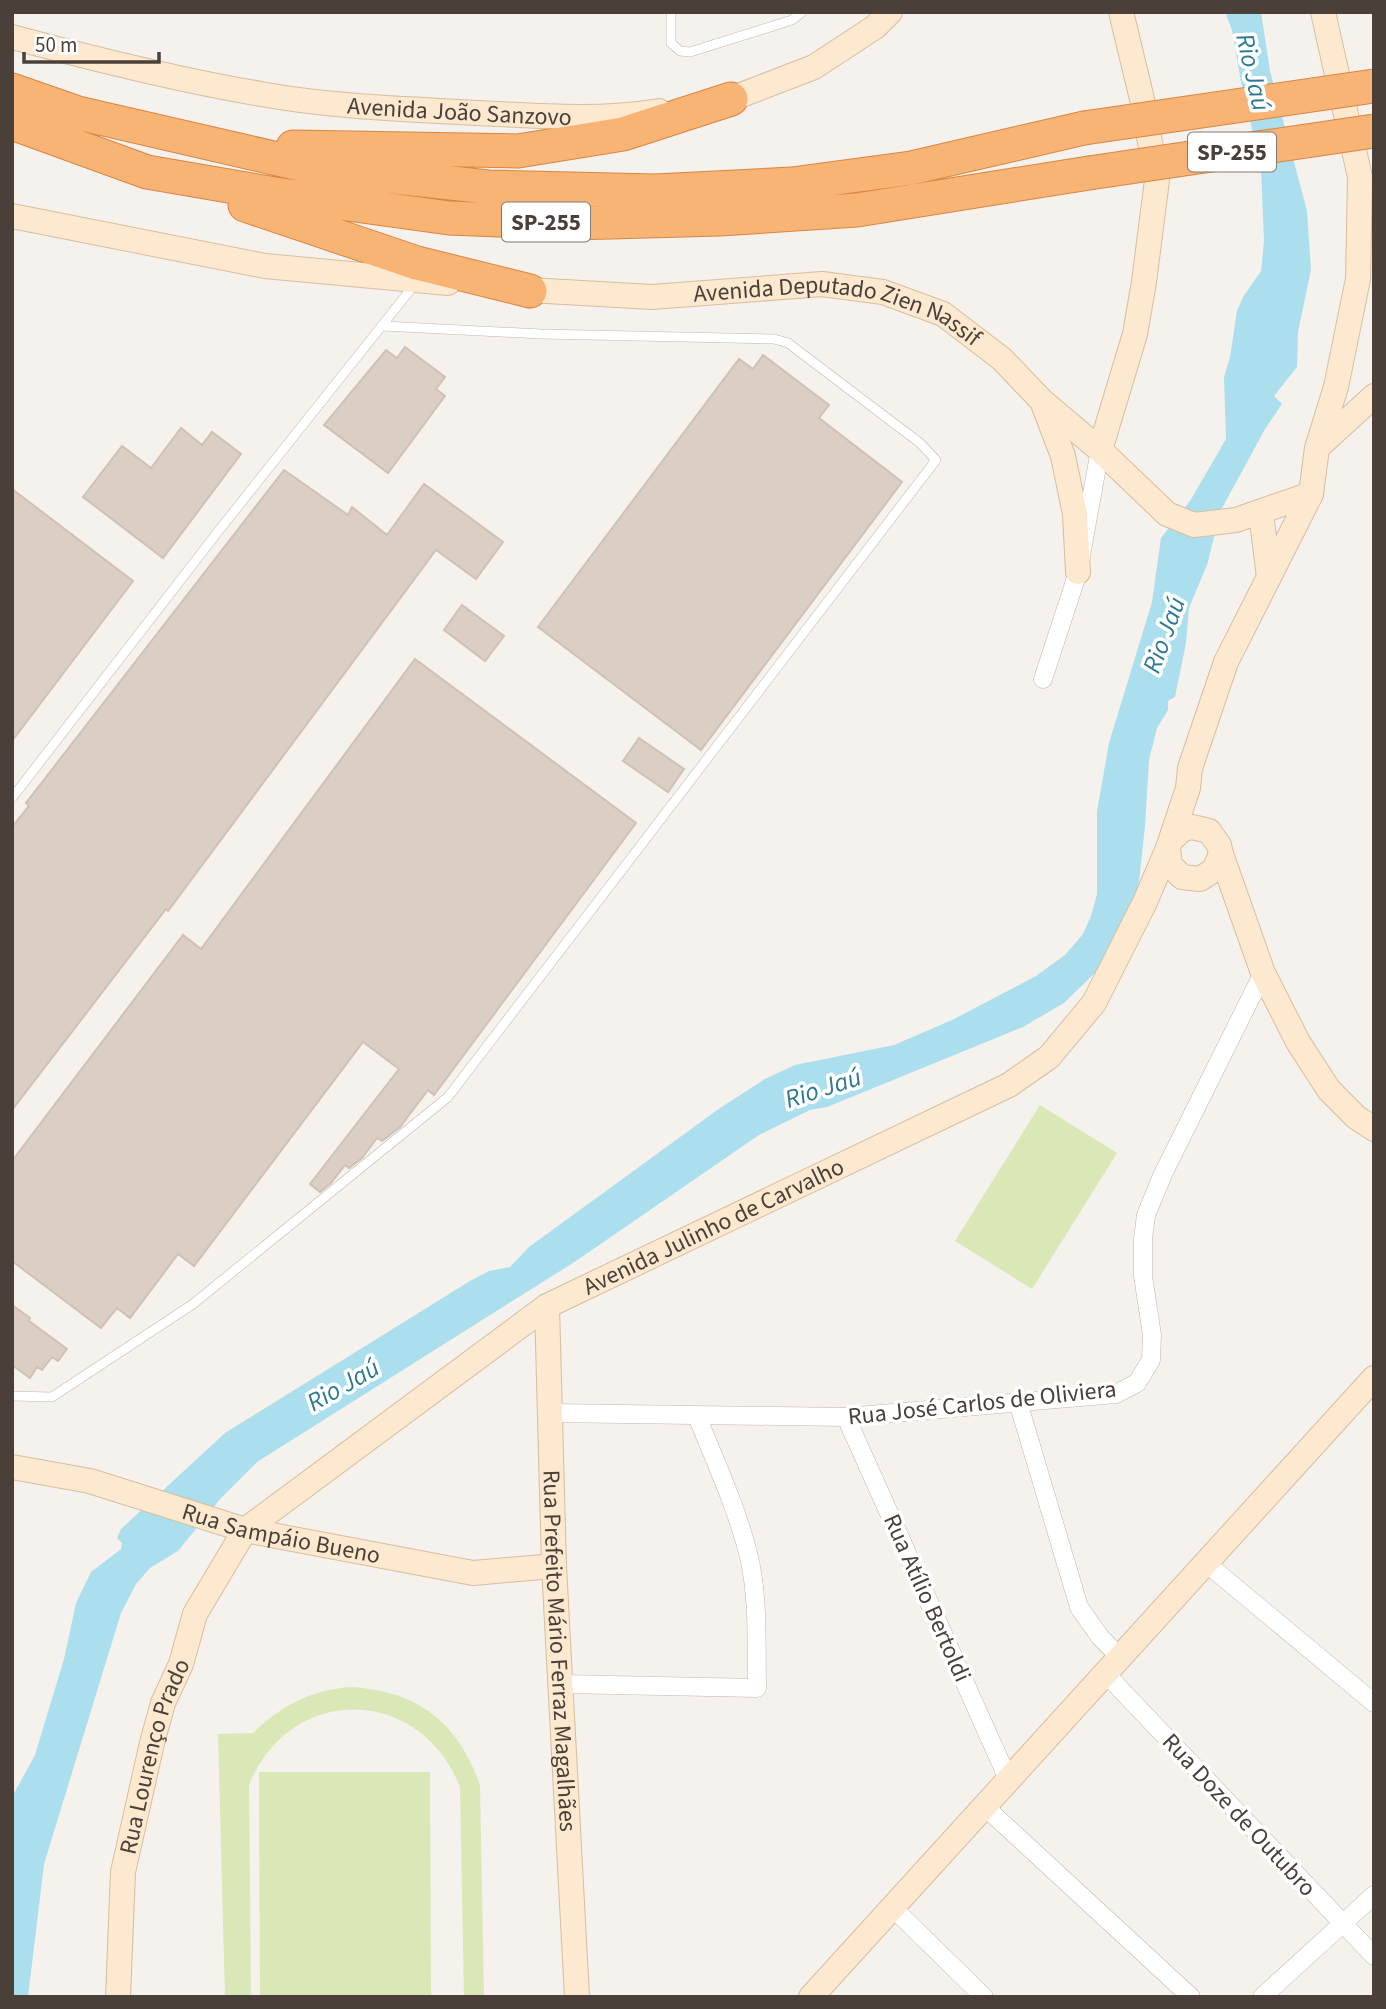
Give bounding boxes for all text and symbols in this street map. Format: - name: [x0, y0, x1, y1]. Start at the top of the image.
- scale bar: [24, 21, 159, 65]
- text: 50 m: [35, 30, 77, 60]
- water label: Rio Jaú: [1226, 30, 1280, 114]
- street label: Avenida João Sanzovo: [346, 88, 572, 134]
- road number: SP-255: [1188, 132, 1276, 172]
- road number: SP-255: [502, 202, 590, 242]
- street label: Avenida Deputado Zien Nassif: [692, 266, 989, 355]
- water label: Rio Jaú: [1133, 592, 1195, 678]
- water label: Rio Jaú: [780, 1058, 866, 1118]
- street label: Avenida Julinho de Carvalho: [577, 1149, 850, 1304]
- water label: Rio Jaú: [300, 1349, 386, 1421]
- street label: Rua José Carlos de Oliviera: [846, 1371, 1118, 1435]
- street label: Rua Prefeito Mário Ferraz Magalhães: [534, 1469, 586, 1833]
- street label: Rua Sampáio Bueno: [178, 1494, 383, 1573]
- street label: Rua Atílio Bertoldi: [874, 1508, 980, 1688]
- street label: Rua Lourenço Prado: [110, 1653, 199, 1858]
- street label: Rua Doze de Outubro: [1154, 1725, 1324, 1905]

